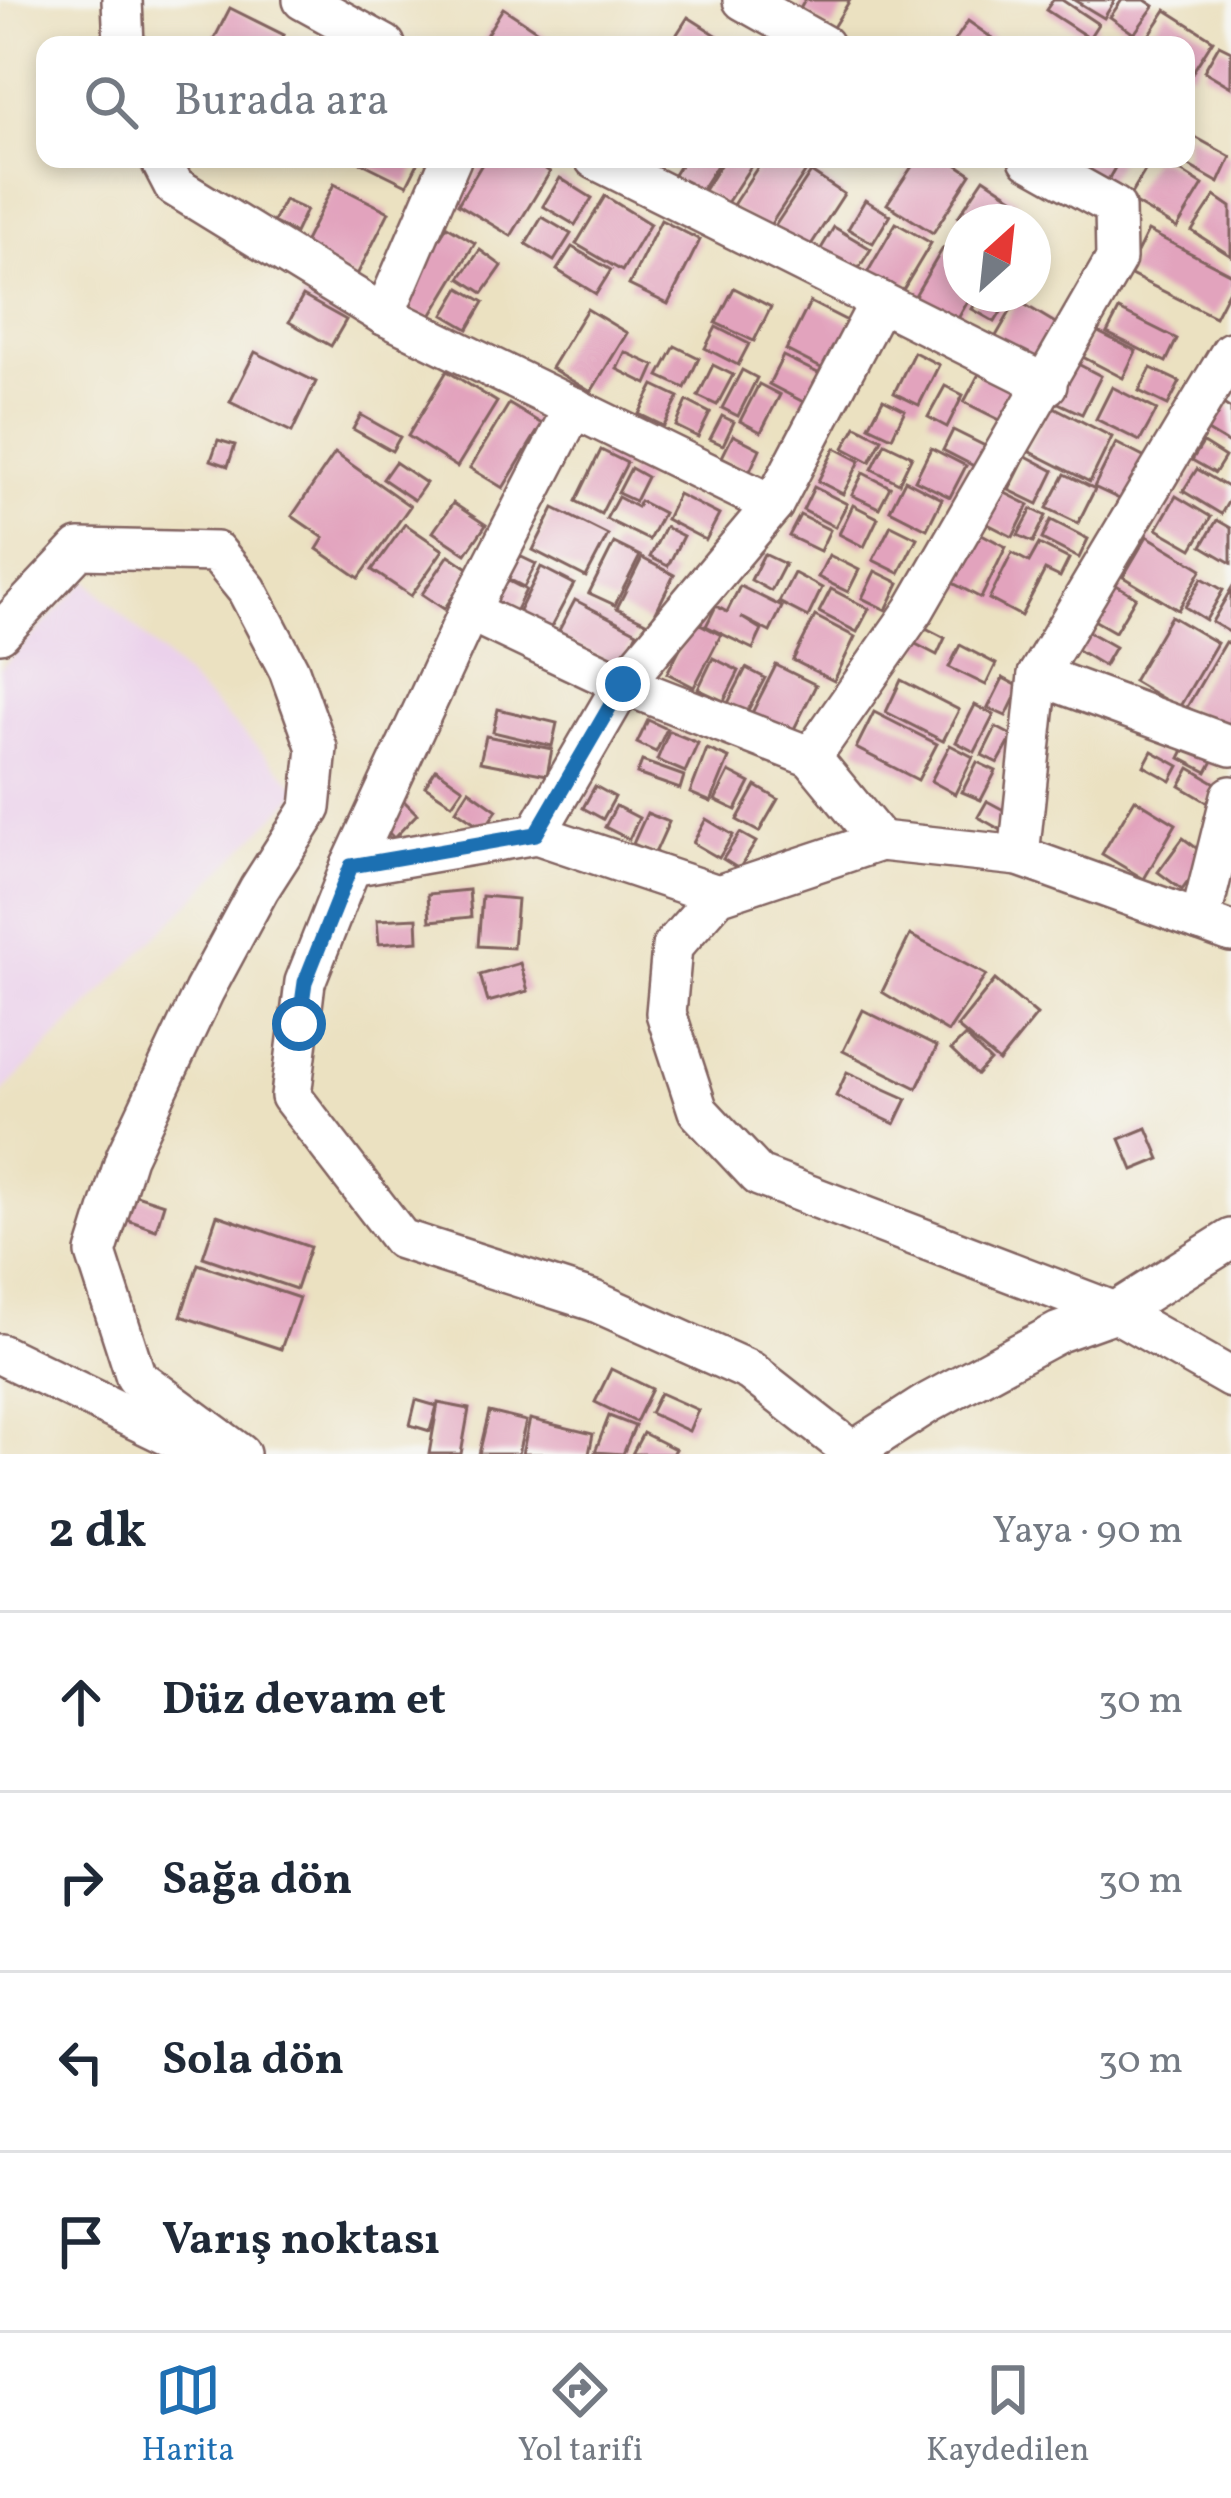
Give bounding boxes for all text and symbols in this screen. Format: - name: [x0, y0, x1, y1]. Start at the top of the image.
- search box: [36, 36, 1195, 168]
- icon: search: [78, 69, 144, 135]
- text: Burada ara: [174, 71, 389, 134]
- north arrow: [943, 204, 1051, 312]
- route end: [596, 657, 650, 711]
- route start: [272, 997, 326, 1051]
- text: 2 dk: [48, 1497, 147, 1568]
- text: Yaya · 90 m: [992, 1505, 1183, 1559]
- icon: ahead: [48, 1669, 114, 1735]
- text: Düz devam et: [162, 1670, 446, 1733]
- text: 30 m: [1098, 1675, 1183, 1729]
- icon: right: [48, 1849, 114, 1915]
- text: Sağa dön: [162, 1850, 353, 1913]
- text: 30 m: [1098, 1855, 1183, 1909]
- icon: left: [48, 2029, 114, 2095]
- text: Sola dön: [162, 2030, 344, 2093]
- text: 30 m: [1098, 2035, 1183, 2089]
- icon: arrive: [48, 2209, 114, 2275]
- text: Varış noktası: [162, 2210, 440, 2273]
- tab: Harita: [142, 2357, 235, 2475]
- tab: Yol tarifi: [518, 2357, 643, 2475]
- tab: Kaydedilen: [926, 2357, 1089, 2475]

